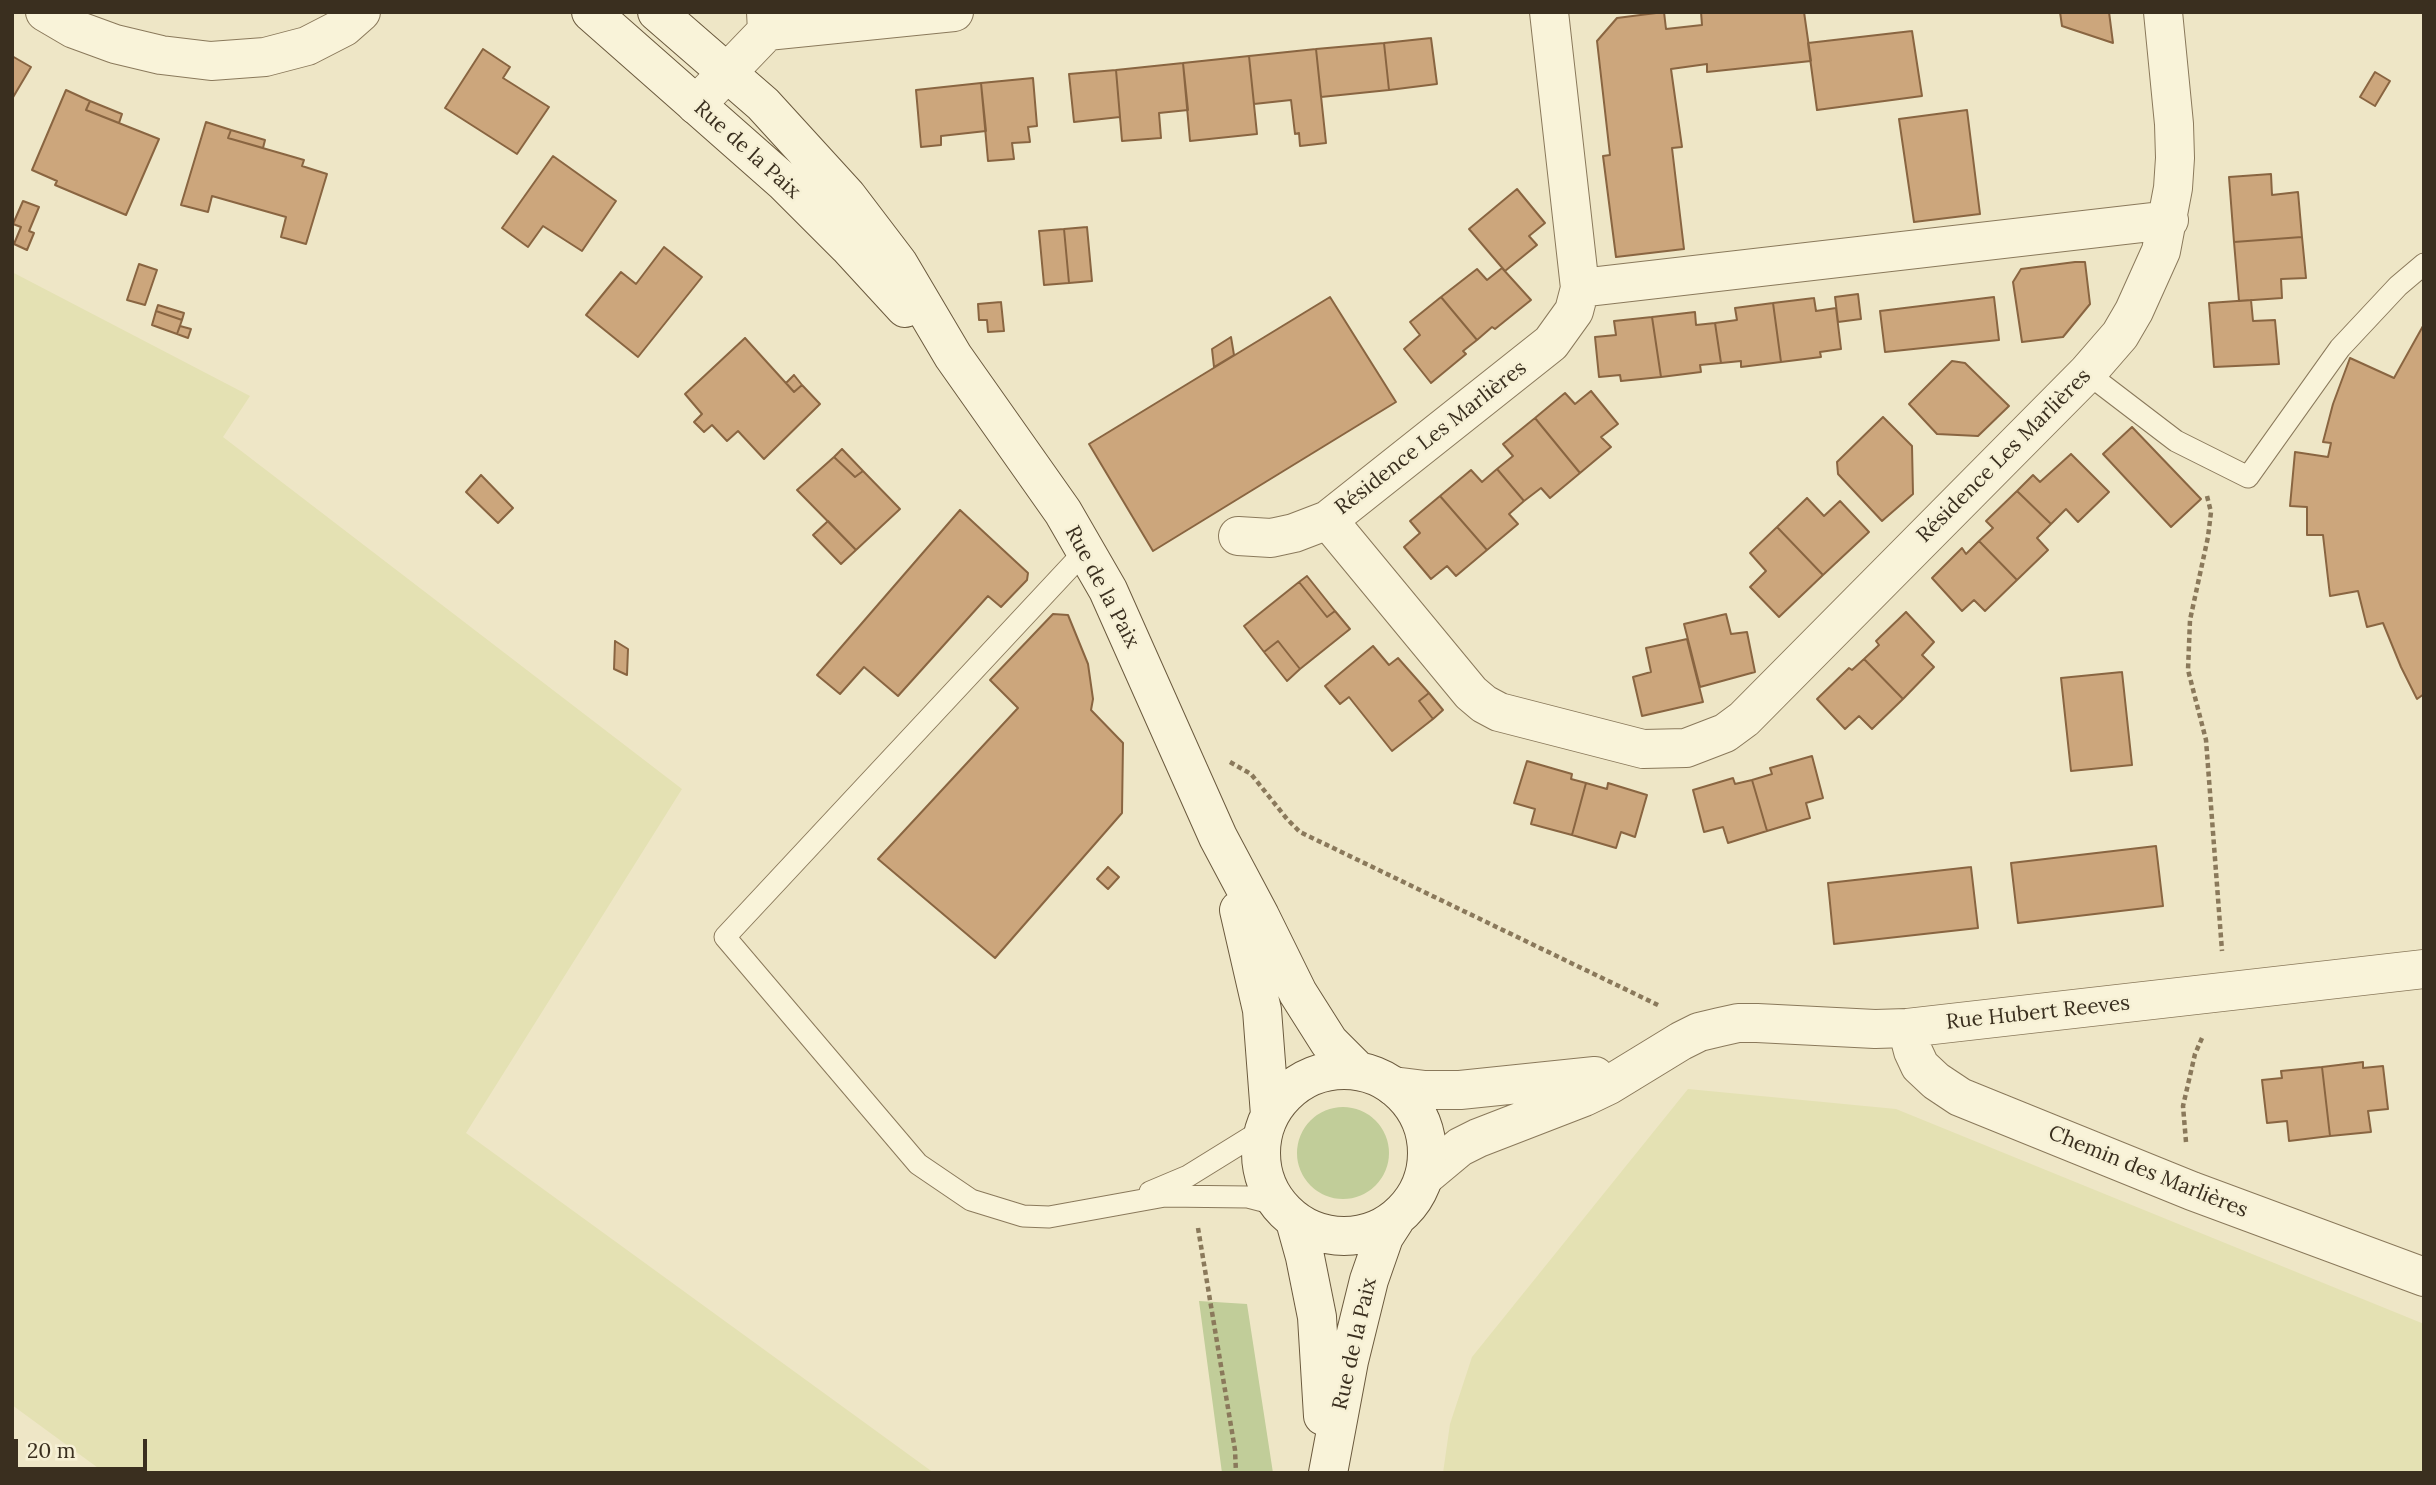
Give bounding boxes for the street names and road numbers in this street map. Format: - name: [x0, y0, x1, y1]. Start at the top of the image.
- street label: Rue de la Paix: [689, 96, 805, 204]
- street label: Résidence Les Marlières: [1330, 356, 1532, 520]
- street label: Résidence Les Marlières: [1912, 364, 2096, 548]
- street label: Rue de la Paix: [1059, 522, 1145, 652]
- street label: Rue Hubert Reeves: [1945, 991, 2131, 1035]
- street label: Chemin des Marlières: [2045, 1120, 2251, 1224]
- street label: Rue de la Paix: [1328, 1276, 1382, 1412]

